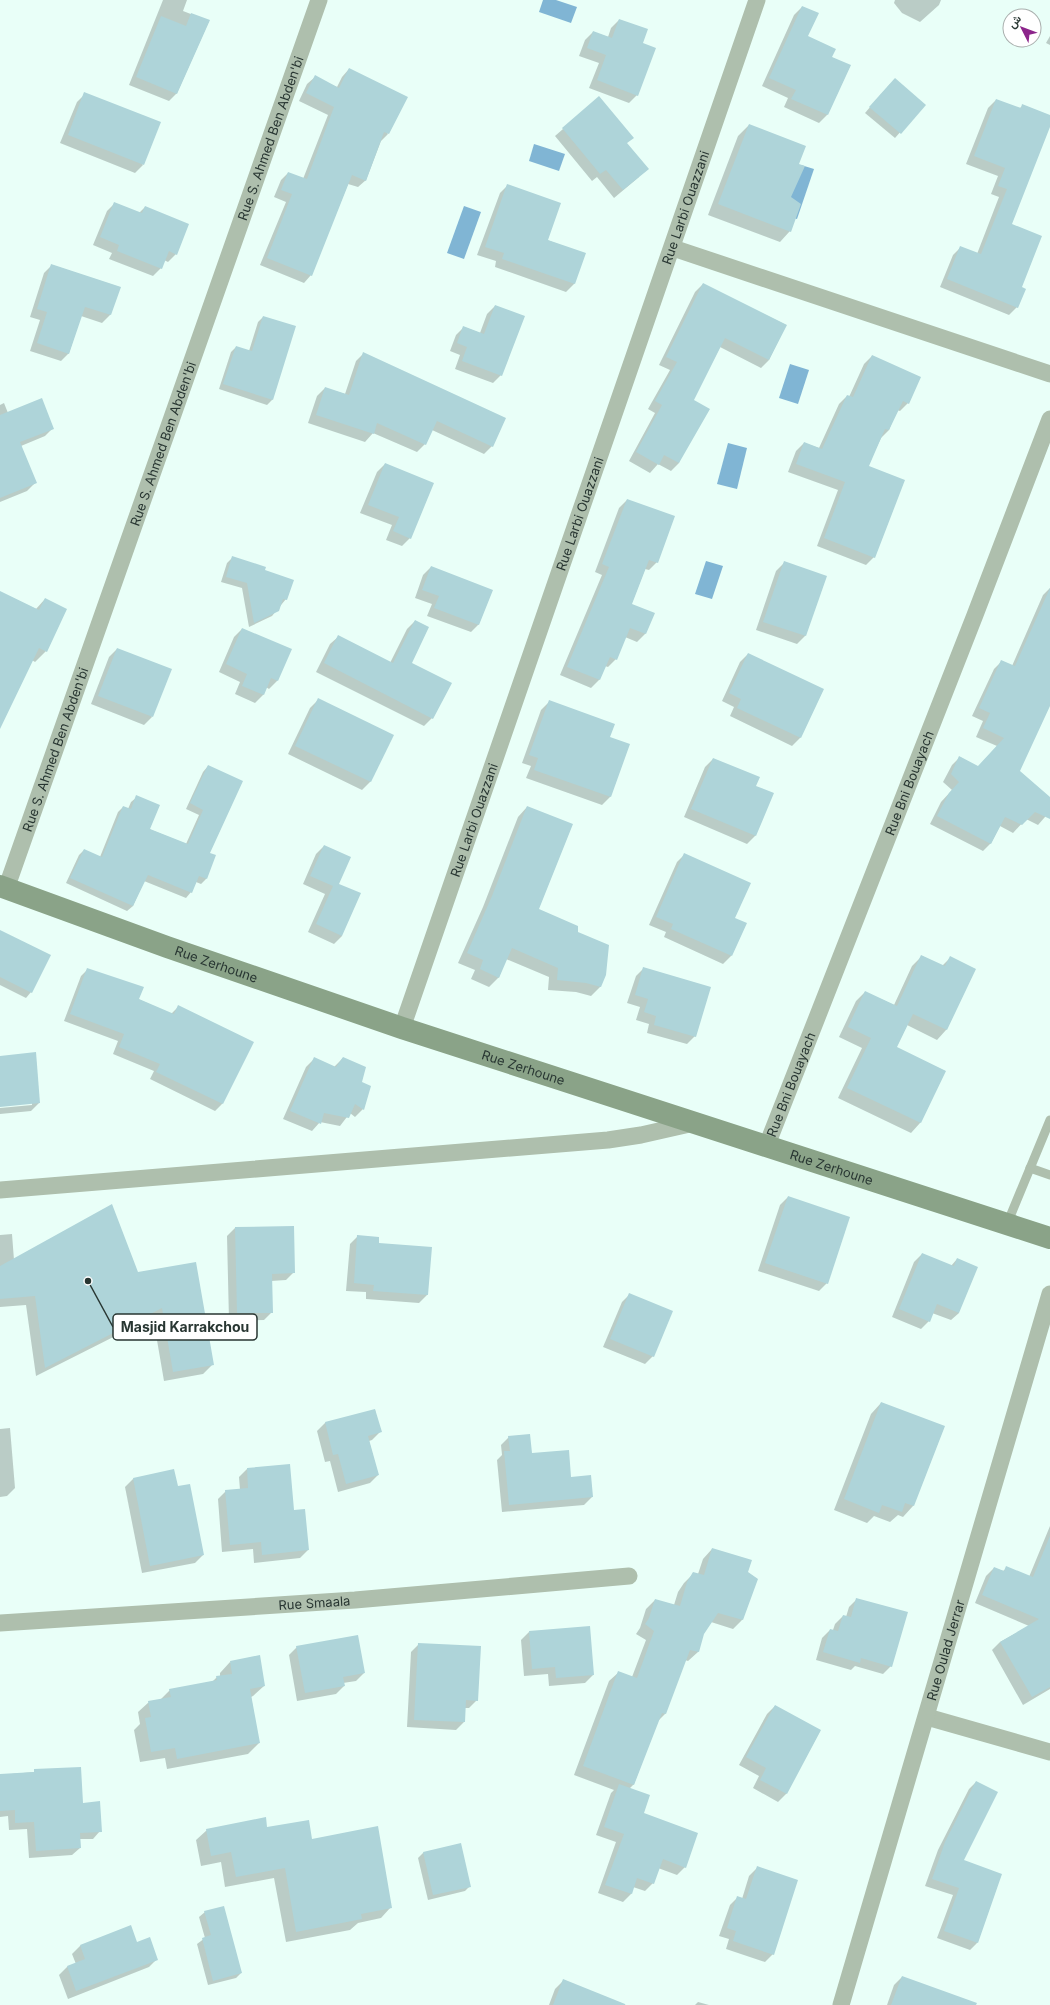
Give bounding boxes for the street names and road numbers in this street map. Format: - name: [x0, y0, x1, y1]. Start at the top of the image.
- street label: Rue S. Ahmed Ben Abden'bi: [234, 54, 307, 222]
- street label: Rue Larbi Ouazzani: [658, 149, 712, 267]
- street label: Rue S. Ahmed Ben Abden'bi: [126, 360, 199, 528]
- street label: Rue Larbi Ouazzani: [553, 455, 607, 573]
- street label: Rue S. Ahmed Ben Abden'bi: [19, 665, 91, 834]
- street label: Rue Bni Bouayach: [881, 728, 937, 838]
- street label: Rue Larbi Ouazzani: [447, 761, 501, 879]
- street label: Rue Zerhoune: [173, 942, 260, 986]
- street label: Rue Bni Bouayach: [763, 1030, 818, 1139]
- street label: Rue Zerhoune: [480, 1046, 567, 1088]
- street label: Rue Zerhoune: [788, 1146, 875, 1188]
- street label: Rue Smaala: [278, 1592, 351, 1613]
- street label: Rue Oulad Jerrar: [923, 1598, 968, 1702]

